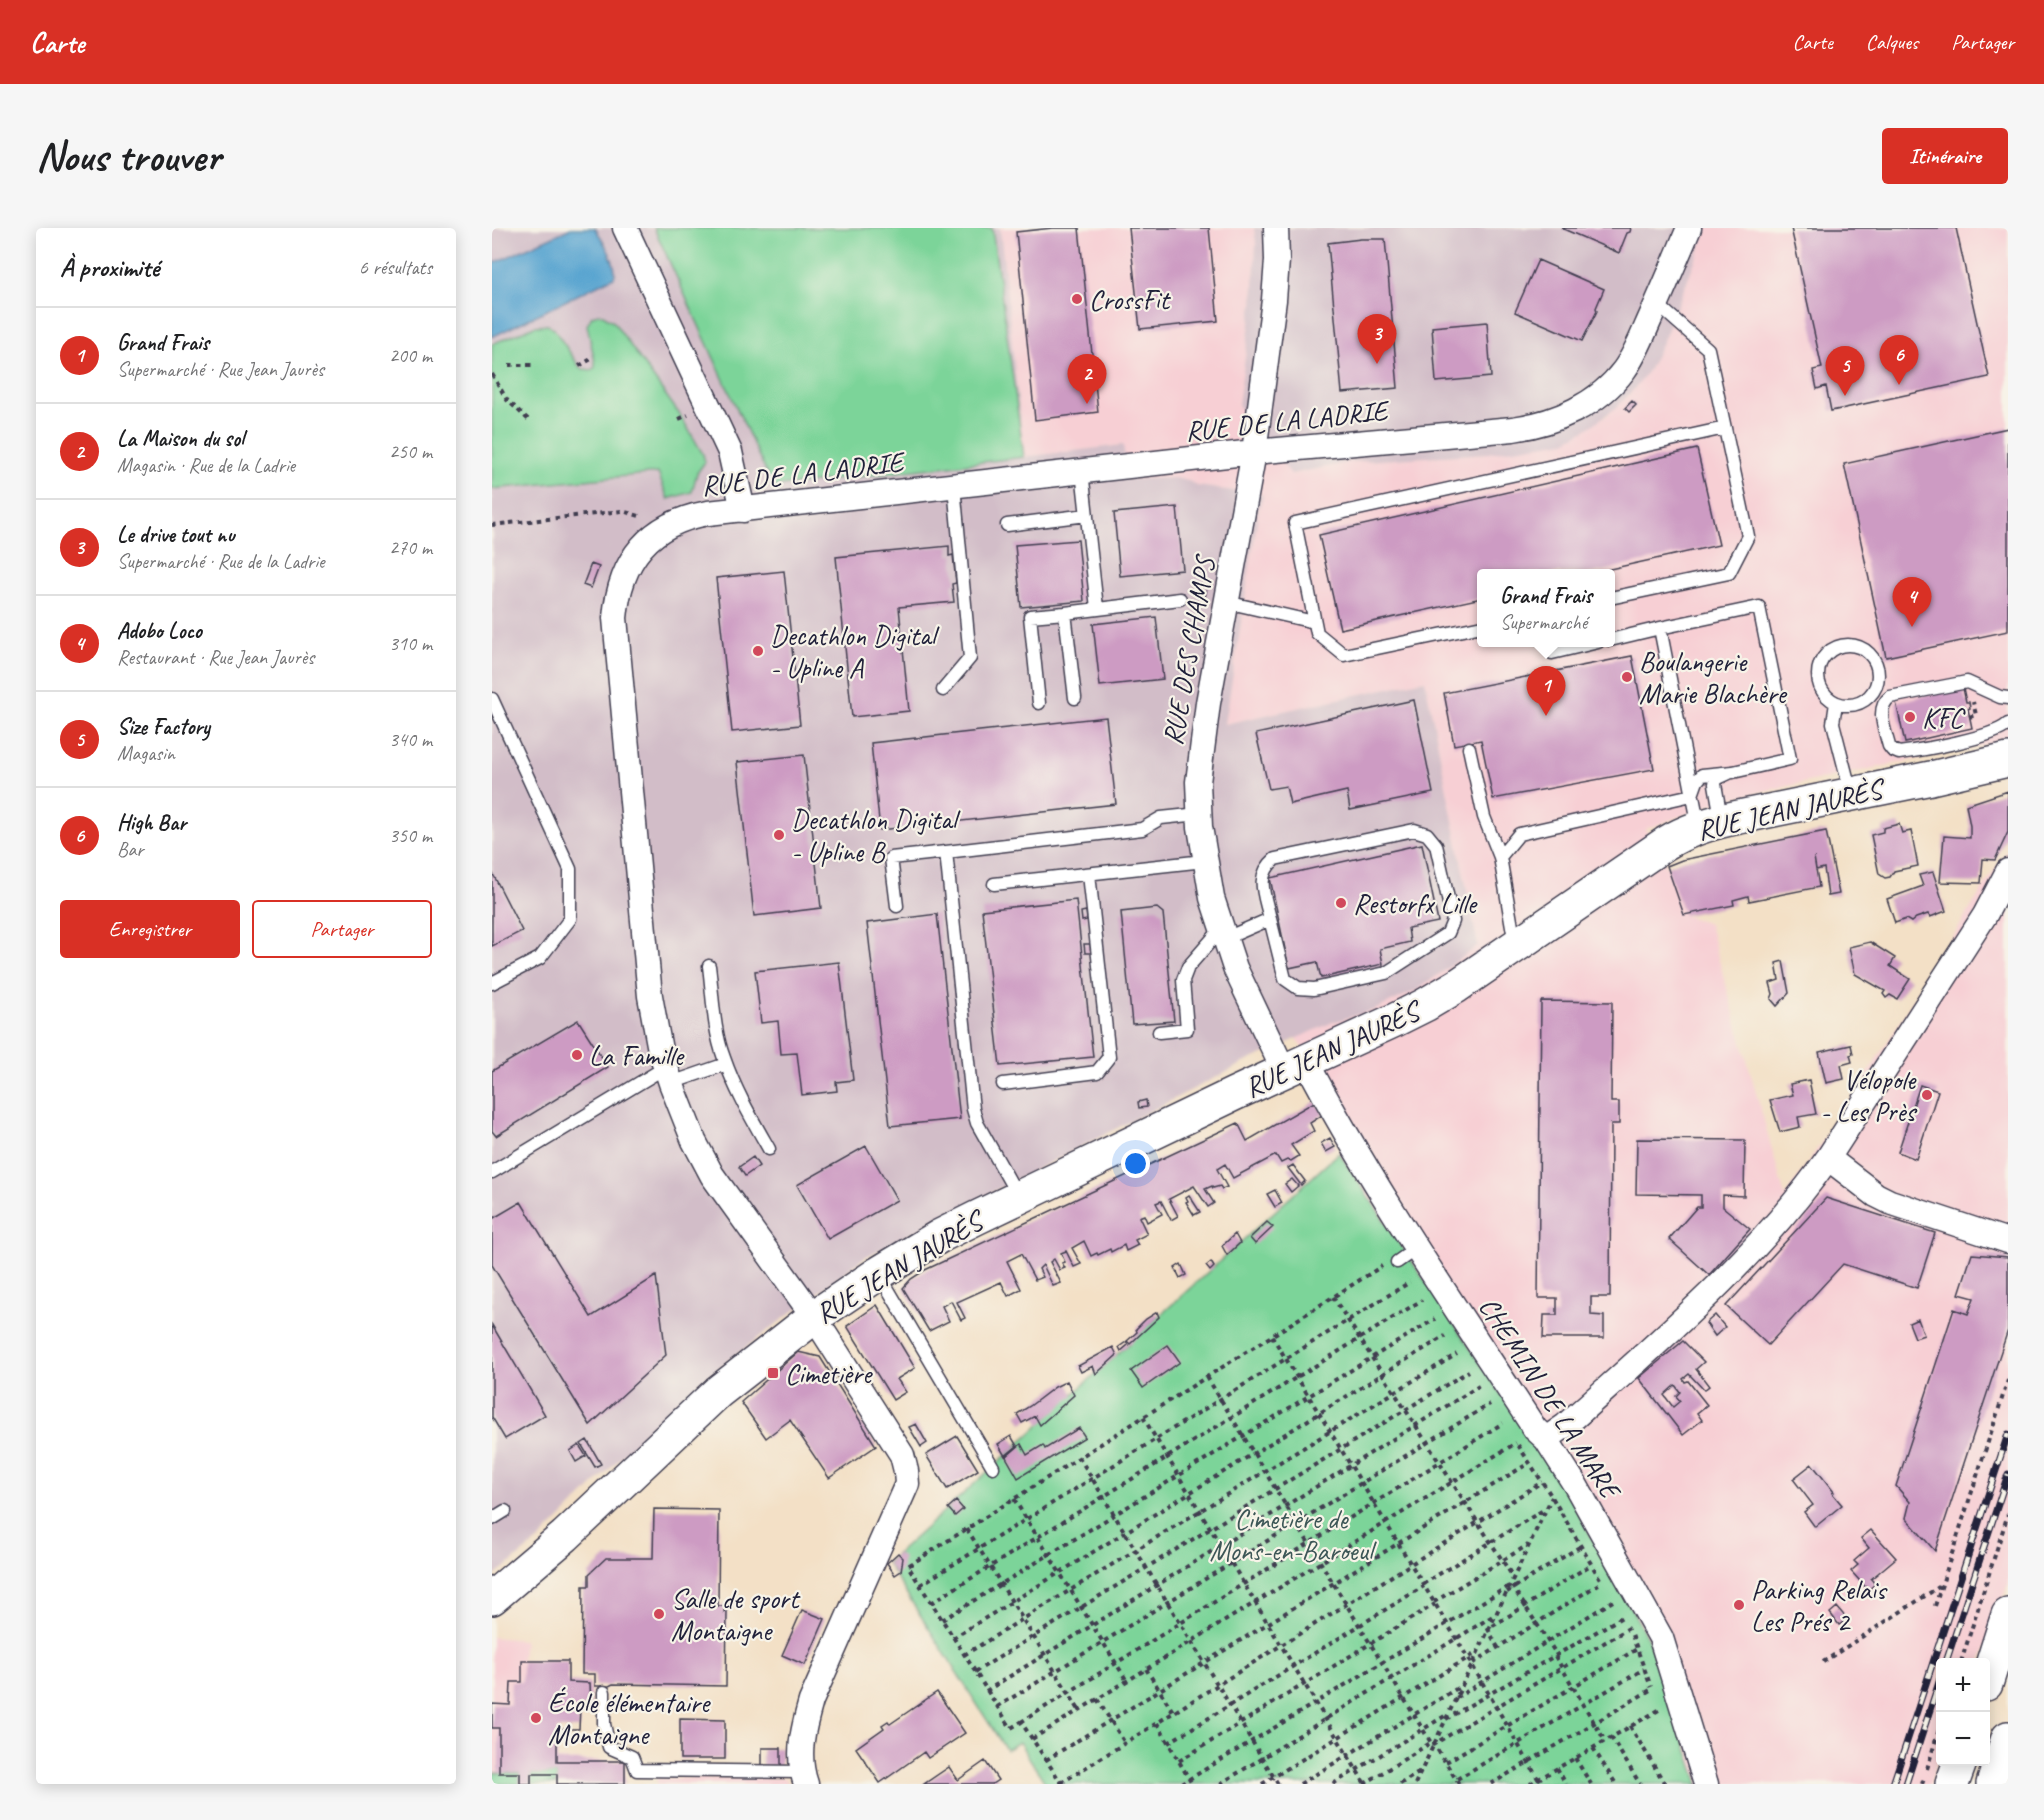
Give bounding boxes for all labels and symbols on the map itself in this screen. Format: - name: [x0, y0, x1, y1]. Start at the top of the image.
- place label: CrossFit: [1089, 282, 1172, 317]
- marker: CrossFit: [1070, 292, 1084, 306]
- pin: 3: [1358, 314, 1396, 364]
- pin: 6: [1880, 336, 1918, 385]
- pin: 5: [1826, 346, 1864, 396]
- pin: 2: [1068, 354, 1106, 404]
- street label: RUE DE LA LADRIE: [1183, 392, 1392, 448]
- street label: RUE DE LA LADRIE: [699, 443, 908, 503]
- street label: RUE DES CHAMPS: [1155, 551, 1223, 748]
- pin: 4: [1892, 578, 1932, 627]
- place label: Decathlon Digital - Upline A: [770, 618, 940, 685]
- marker: Decathlon Digital - Upline A: [751, 644, 765, 658]
- place label: Boulangerie Marie Blachère: [1639, 644, 1788, 711]
- pin: 1: [1526, 666, 1566, 716]
- marker: Boulangerie Marie Blachère: [1620, 670, 1634, 684]
- place label: KFC: [1922, 700, 1966, 735]
- marker: KFC: [1903, 710, 1917, 724]
- street label: RUE JEAN JAURÈS: [1694, 770, 1890, 848]
- place label: Decathlon Digital - Upline B: [791, 802, 961, 869]
- marker: Decathlon Digital - Upline B: [772, 828, 786, 842]
- place label: Restorfx Lille: [1353, 886, 1478, 921]
- marker: Restorfx Lille: [1334, 896, 1348, 910]
- street label: RUE JEAN JAURÈS: [1239, 992, 1429, 1105]
- place label: La Famille: [589, 1038, 685, 1073]
- marker: La Famille: [570, 1048, 584, 1062]
- place label: Vélopole - Les Près: [1820, 1062, 1917, 1129]
- marker: Vélopole - Les Près: [1920, 1088, 1934, 1102]
- your location: [1121, 1149, 1150, 1178]
- street label: RUE JEAN JAURÈS: [809, 1201, 992, 1331]
- street label: CHEMIN DE LA MARE: [1472, 1290, 1630, 1507]
- place label: Cimetière: [785, 1356, 873, 1391]
- marker: Cimetière: [766, 1366, 780, 1380]
- park label: Cimetière de Mons-en-Baroeul: [1209, 1501, 1378, 1568]
- place label: Parking Relais Les Prés 2: [1751, 1572, 1888, 1639]
- place label: Salle de sport Montaigne: [671, 1581, 801, 1648]
- marker: Parking Relais Les Prés 2: [1732, 1598, 1746, 1612]
- marker: Salle de sport Montaigne: [652, 1607, 666, 1621]
- place label: École élémentaire Montaigne: [548, 1685, 711, 1752]
- marker: École élémentaire Montaigne: [529, 1711, 543, 1725]

